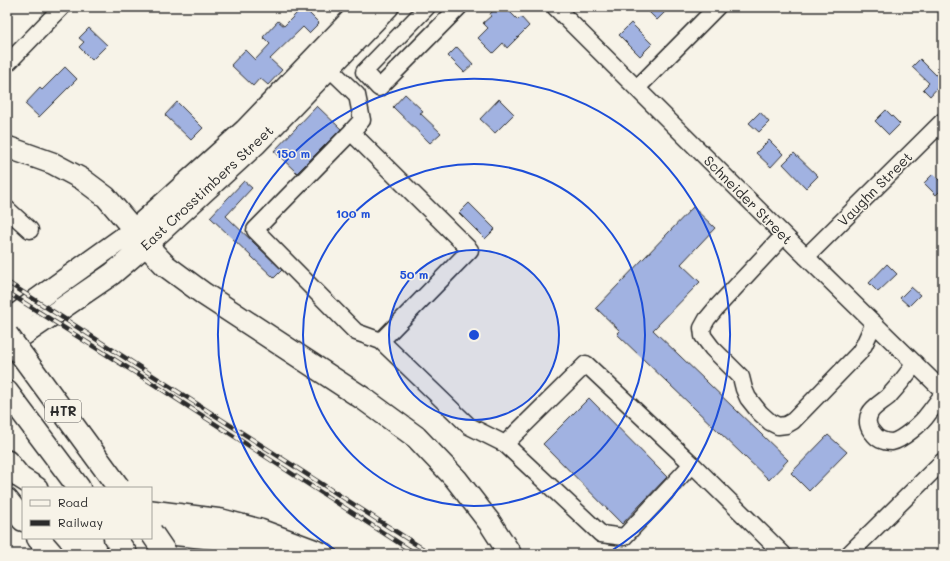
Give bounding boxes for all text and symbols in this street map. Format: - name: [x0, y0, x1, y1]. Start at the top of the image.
- street label: East Crosstimbers Street: [136, 121, 277, 254]
- text: 150 m: [276, 145, 310, 161]
- street label: Vaughn Street: [833, 147, 916, 230]
- street label: Schneider Street: [700, 151, 797, 248]
- text: 100 m: [336, 205, 370, 221]
- text: 50 m: [400, 266, 428, 282]
- centre of rings: [467, 328, 481, 342]
- road number: HTR: [45, 400, 81, 422]
- legend: [22, 487, 152, 539]
- text: Road: [58, 494, 88, 510]
- text: Railway: [58, 514, 103, 530]

